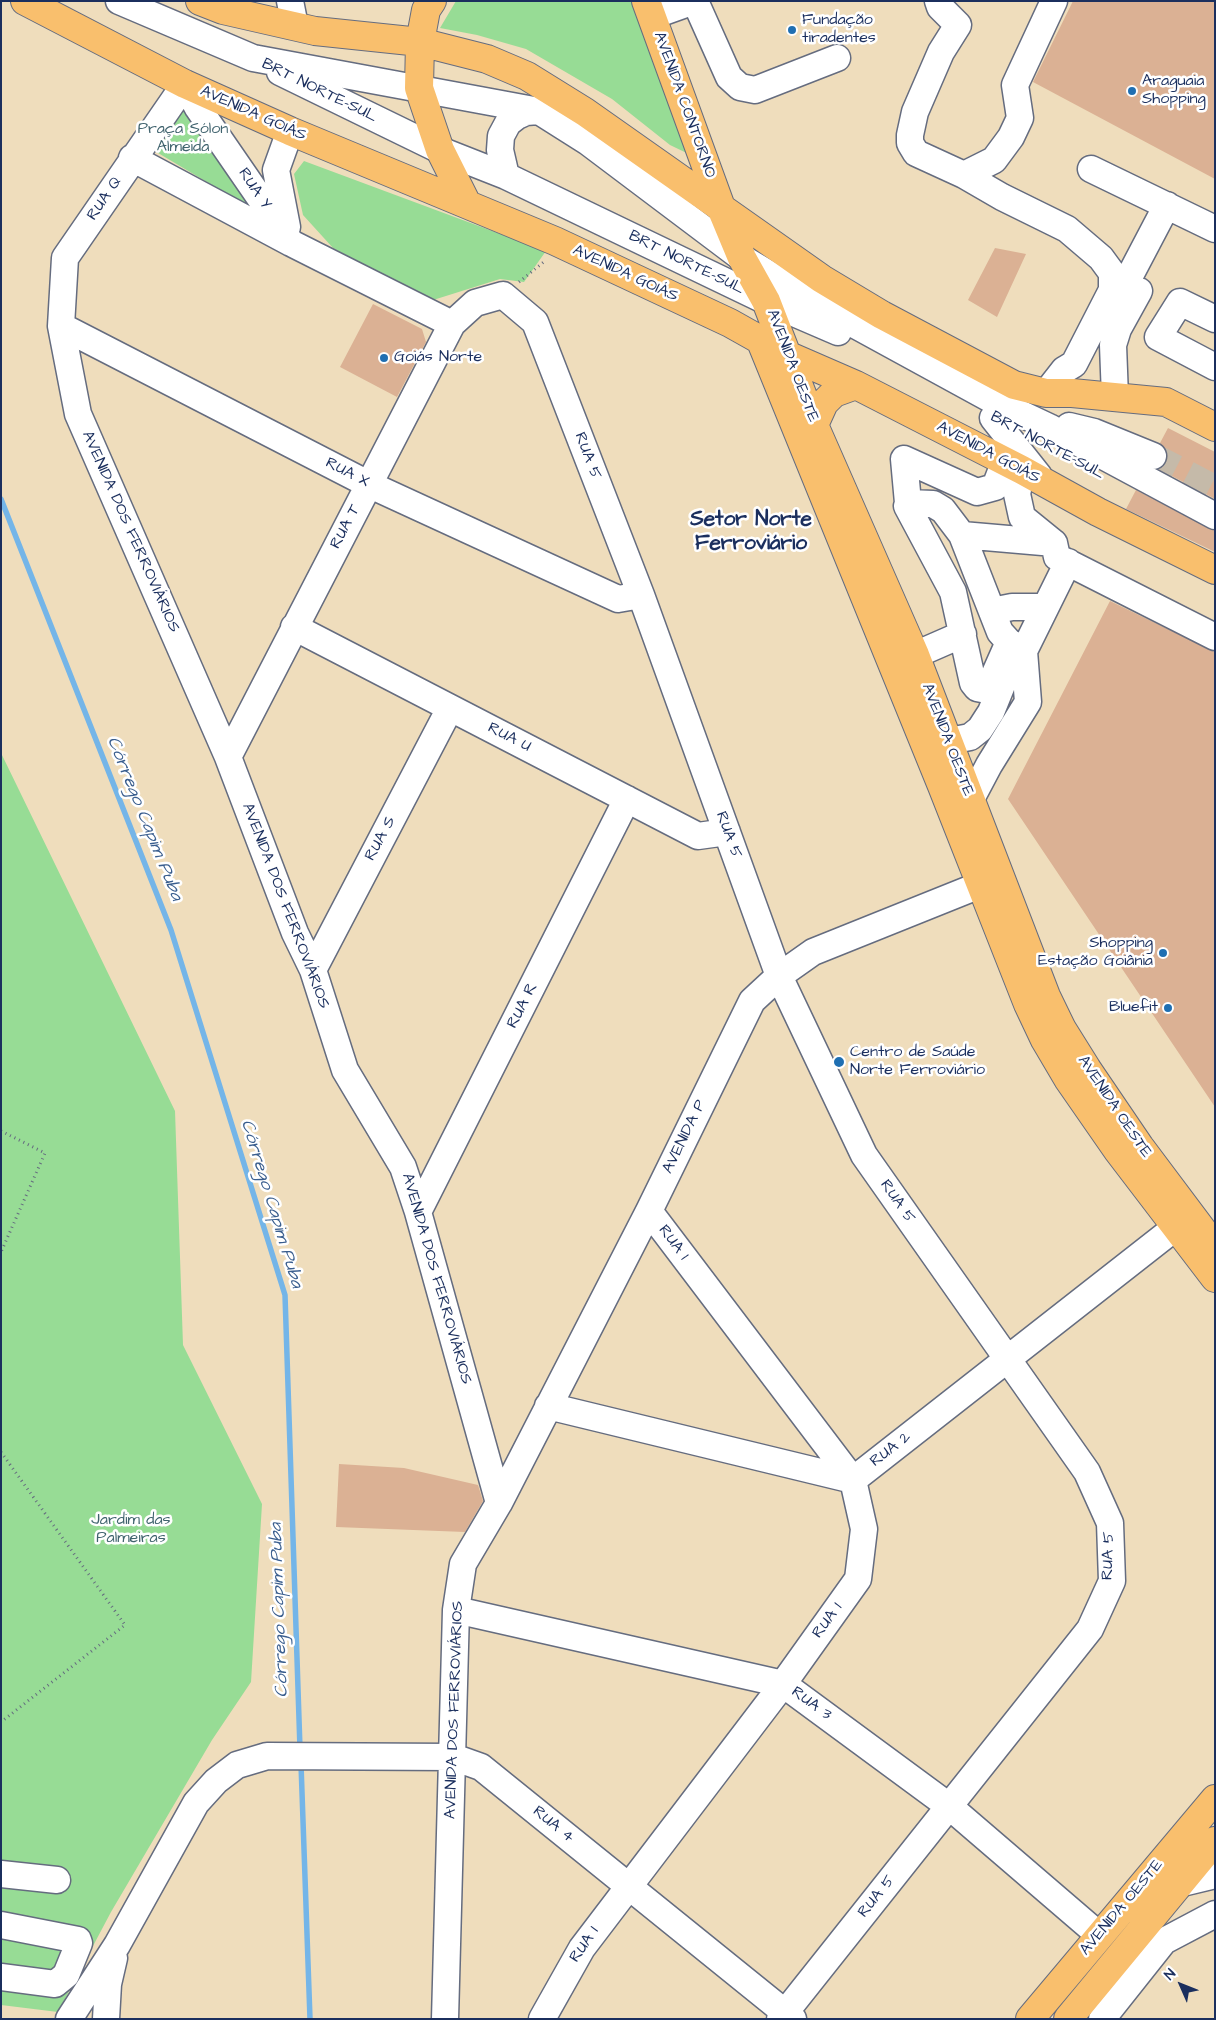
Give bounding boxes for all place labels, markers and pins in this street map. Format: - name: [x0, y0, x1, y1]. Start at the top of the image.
- place label: Fundação tiradentes: [802, 11, 876, 49]
- marker: Fundação tiradentes: [786, 24, 798, 36]
- place label: Araguaia Shopping: [1142, 72, 1206, 110]
- marker: Araguaia Shopping: [1126, 85, 1138, 97]
- place label: Goiás Norte: [394, 348, 482, 368]
- marker: Goiás Norte: [378, 352, 390, 364]
- place label: Shopping Estação Goiânia: [1038, 934, 1153, 972]
- marker: Shopping Estação Goiânia: [1157, 947, 1169, 959]
- place label: Bluefit: [1109, 998, 1158, 1018]
- marker: Bluefit: [1162, 1002, 1174, 1014]
- place label: Centro de Saúde Norte Ferroviário: [850, 1043, 985, 1081]
- marker: Centro de Saúde Norte Ferroviário: [832, 1055, 846, 1069]

